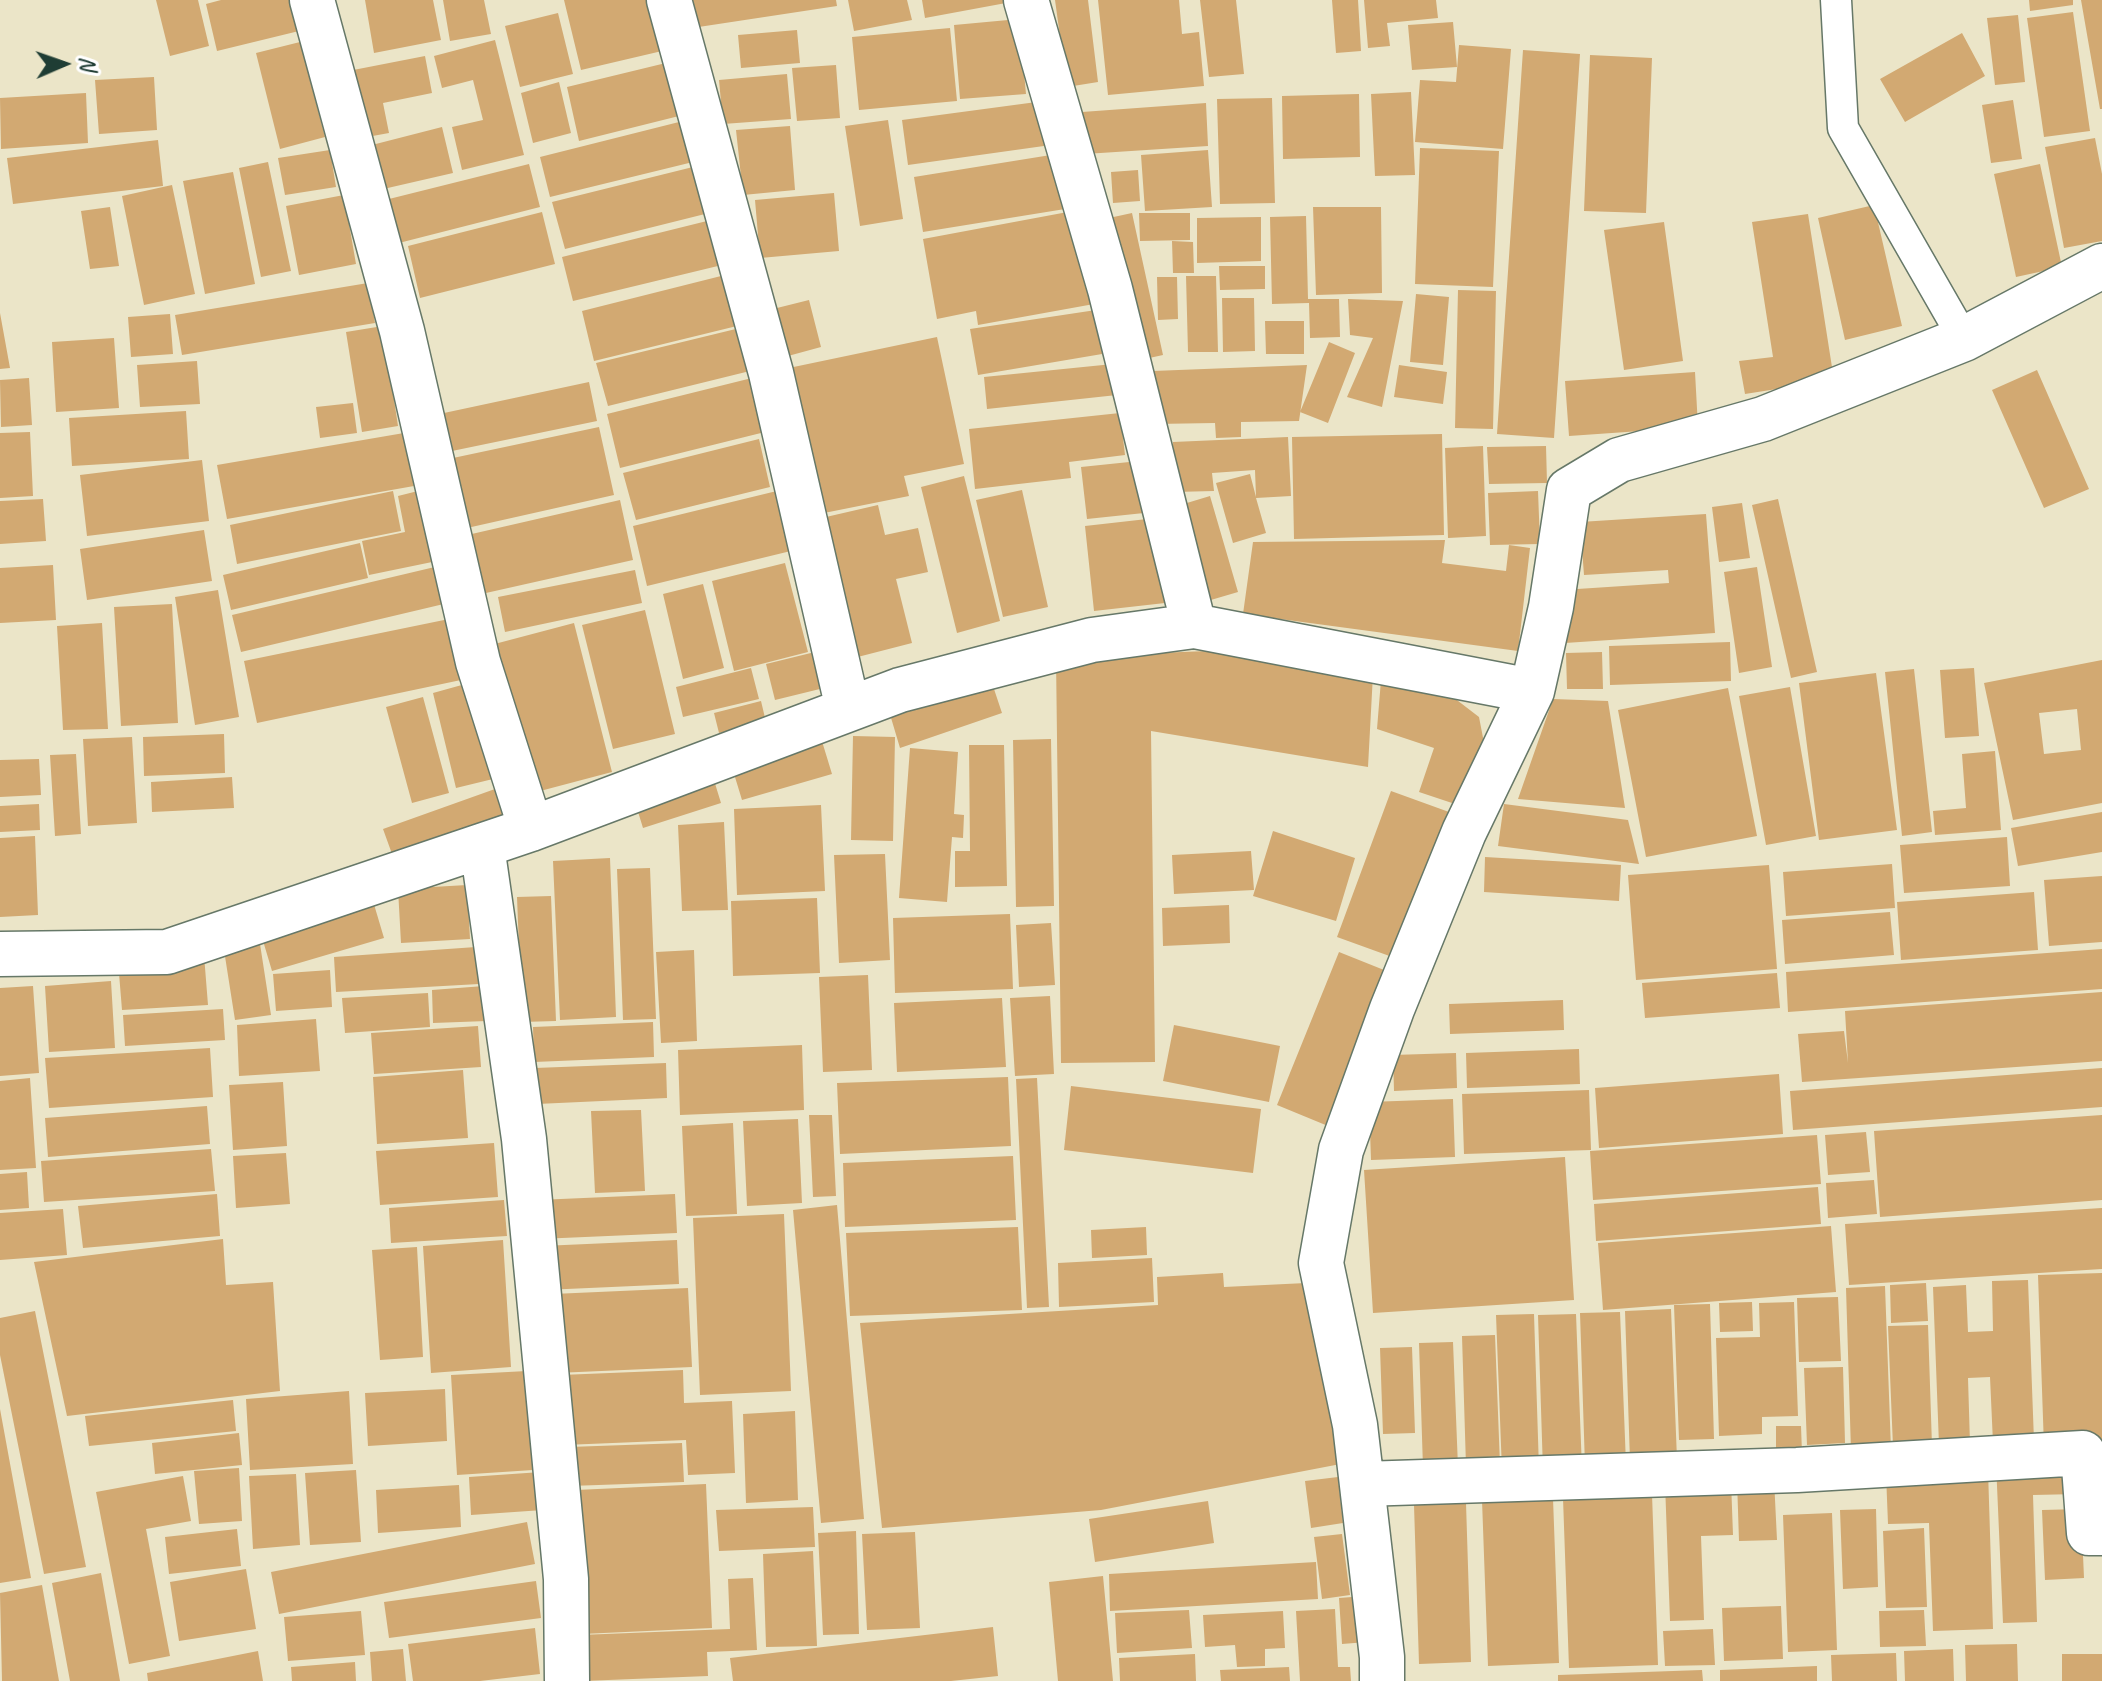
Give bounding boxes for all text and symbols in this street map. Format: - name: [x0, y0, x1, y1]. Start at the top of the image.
- north arrow: [24, 24, 104, 104]
- text: N: [74, 56, 102, 70]

